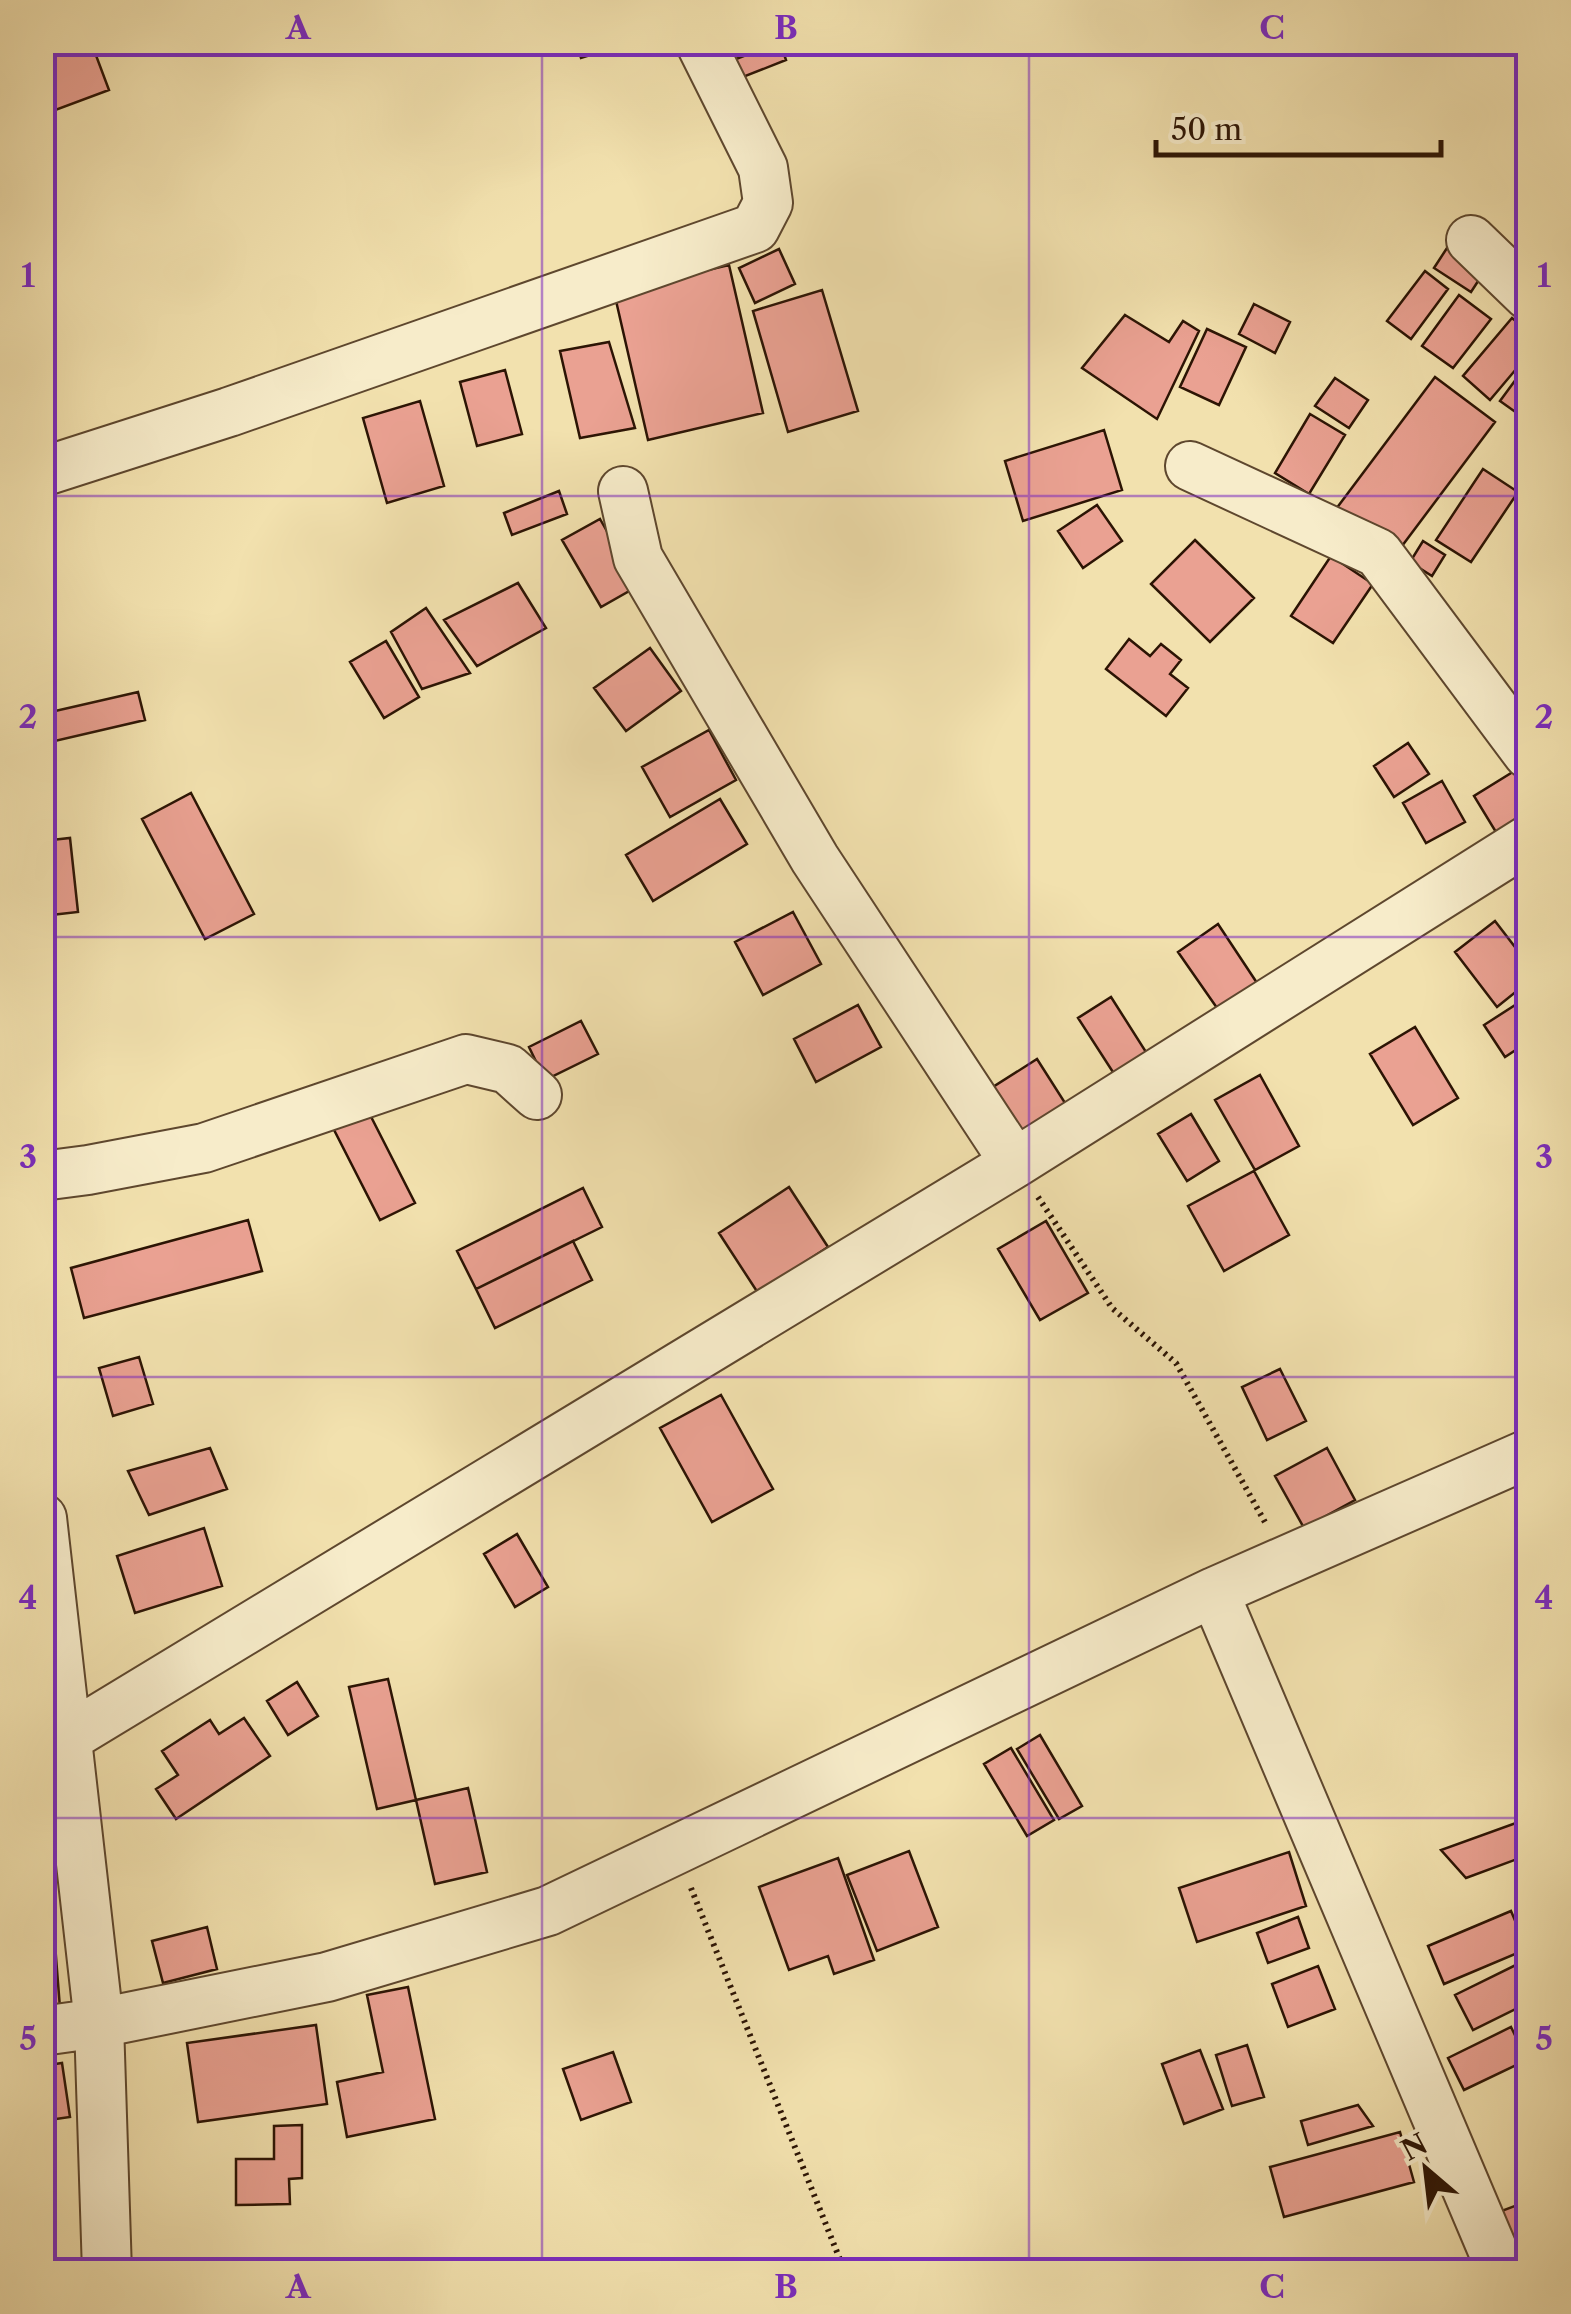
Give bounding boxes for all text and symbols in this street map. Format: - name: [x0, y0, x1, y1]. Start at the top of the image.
- text: A: [285, 8, 312, 47]
- text: B: [774, 8, 798, 47]
- text: C: [1259, 8, 1285, 47]
- scale bar: [1156, 95, 1441, 157]
- text: 50 m: [1171, 111, 1242, 148]
- text: 1: [21, 256, 36, 295]
- text: 1: [1537, 256, 1552, 295]
- text: 2: [19, 697, 37, 736]
- text: 2: [1535, 697, 1553, 736]
- text: 3: [19, 1137, 37, 1176]
- text: 3: [1535, 1137, 1553, 1176]
- text: 4: [19, 1578, 37, 1617]
- text: 4: [1535, 1578, 1553, 1617]
- text: 5: [19, 2019, 37, 2058]
- text: 5: [1535, 2019, 1553, 2058]
- north arrow: [1376, 2119, 1476, 2219]
- text: N: [1396, 2126, 1433, 2168]
- text: A: [285, 2267, 312, 2306]
- text: B: [774, 2267, 798, 2306]
- text: C: [1259, 2267, 1285, 2306]

